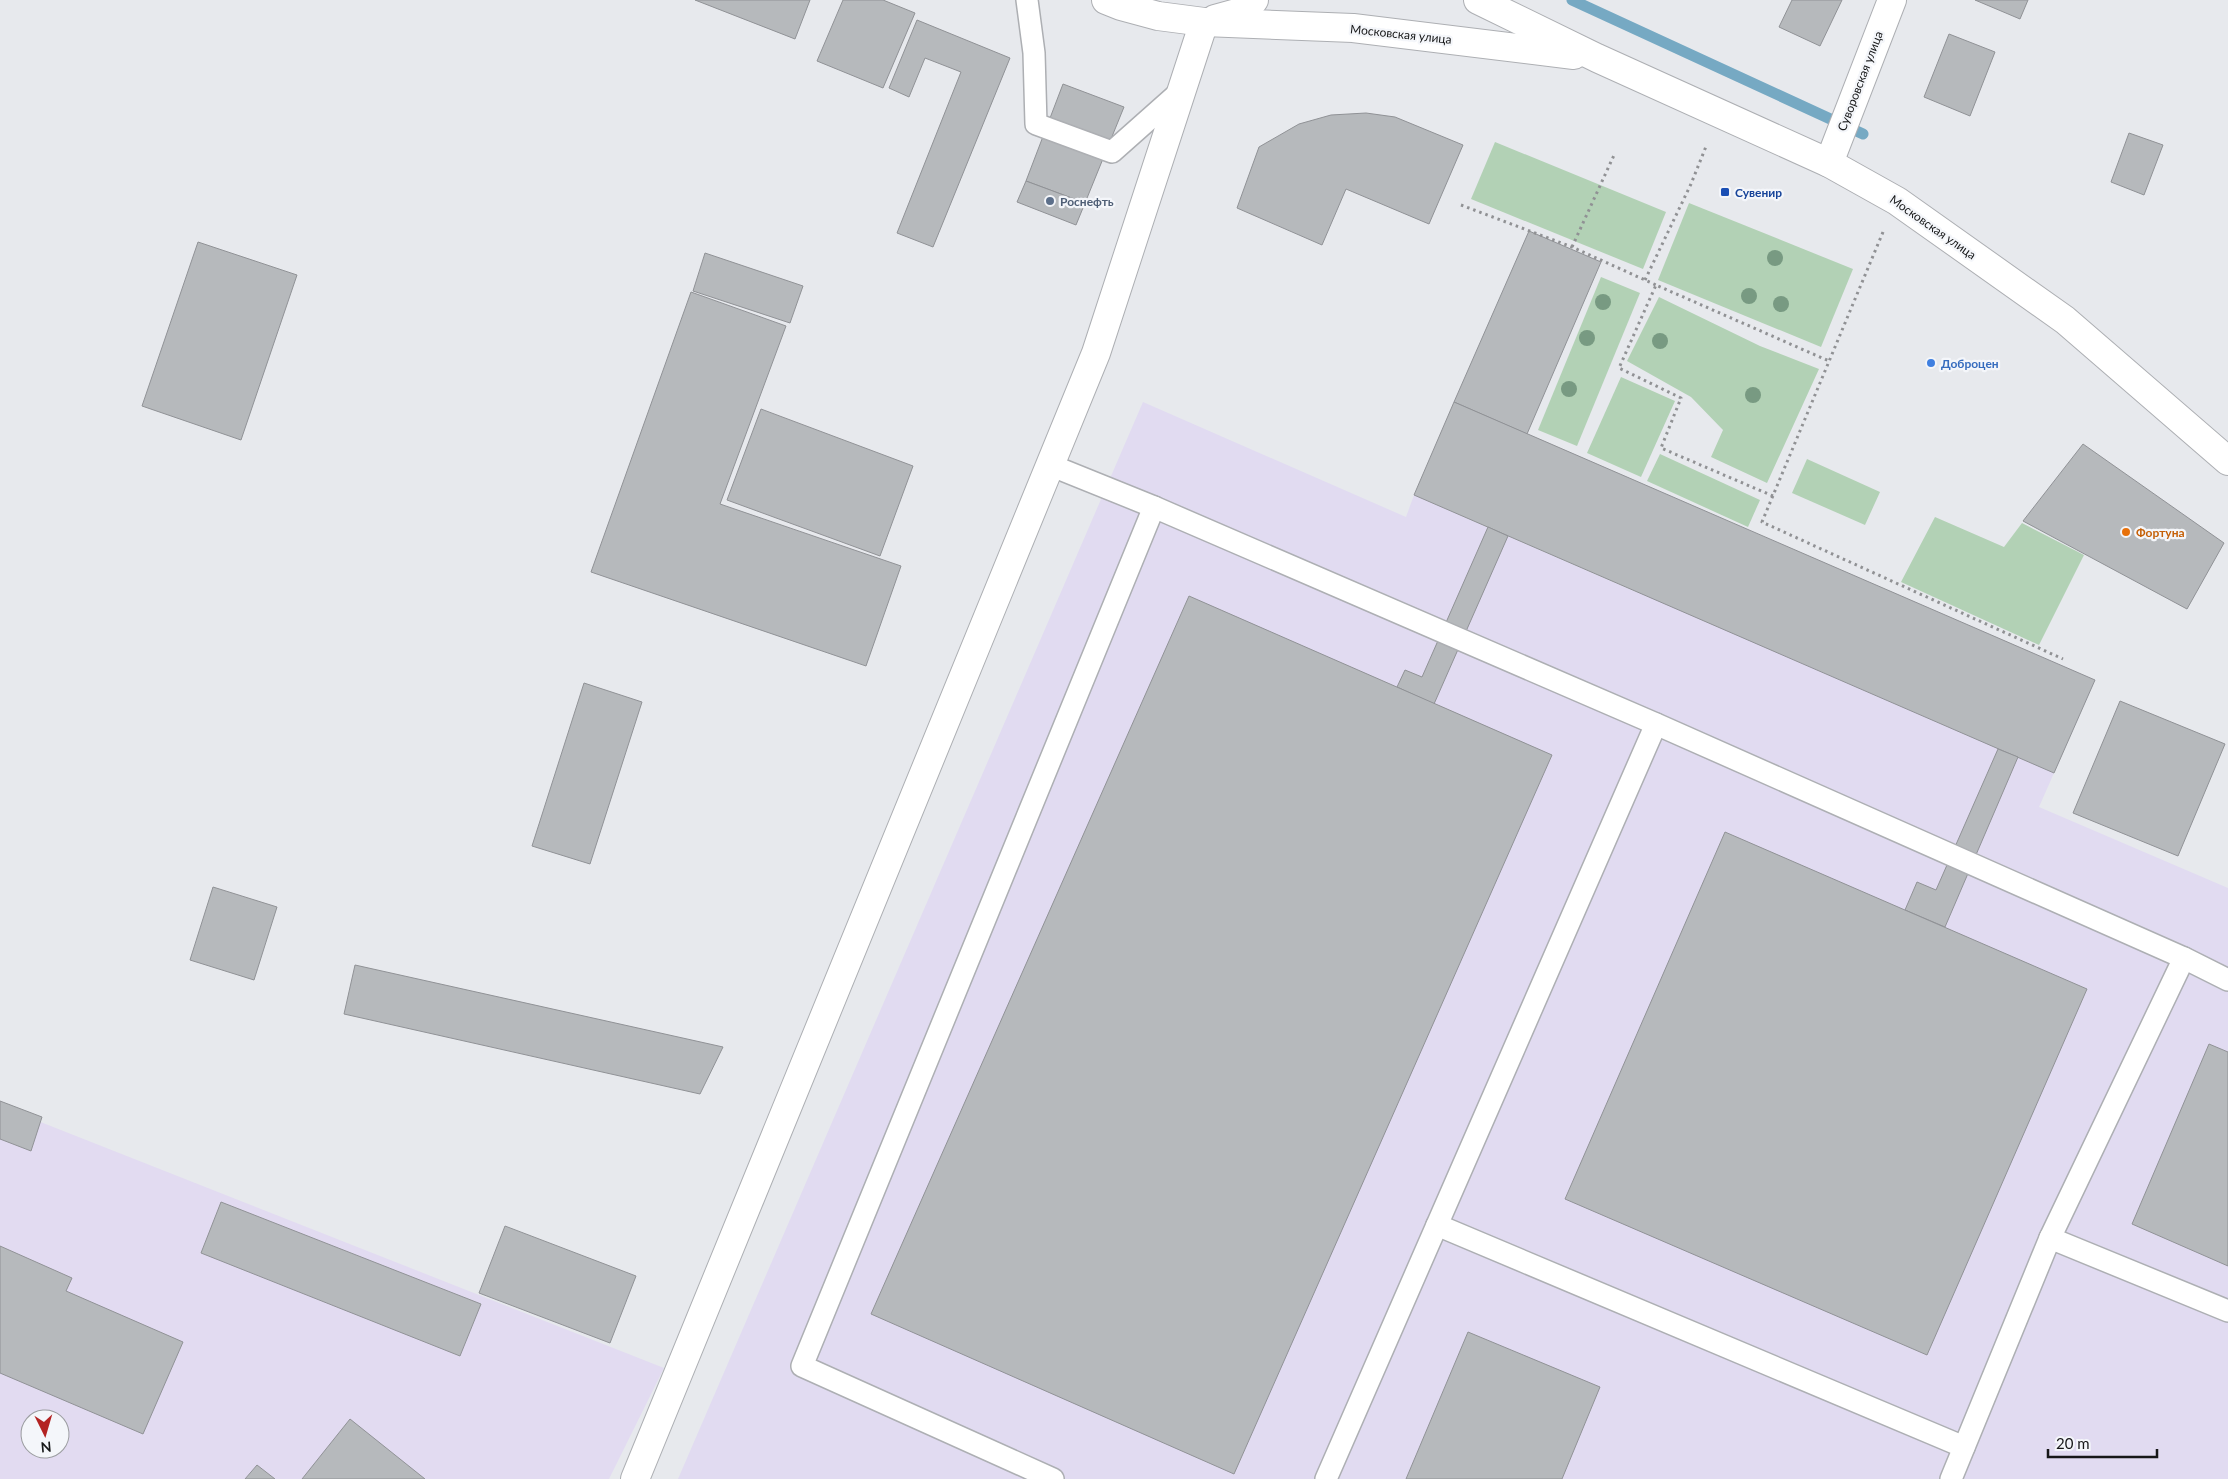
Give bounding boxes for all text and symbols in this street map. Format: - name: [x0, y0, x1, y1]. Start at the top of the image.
- street label: Московская улица: [1350, 21, 1452, 47]
- street label: Суворовская улица: [1834, 29, 1886, 133]
- place label: Сувенир: [1735, 185, 1782, 200]
- marker: Сувенир: [1719, 186, 1731, 198]
- street label: Московская улица: [1887, 192, 1979, 262]
- place label: Роснефть: [1060, 194, 1114, 209]
- marker: Роснефть: [1044, 195, 1056, 207]
- place label: Доброцен: [1941, 356, 1999, 371]
- marker: Доброцен: [1925, 357, 1937, 369]
- place label: Фортуна: [2136, 525, 2185, 540]
- marker: Фортуна: [2120, 526, 2132, 538]
- north arrow: [20, 1409, 70, 1459]
- scale bar: [2048, 1426, 2157, 1458]
- text: 20 m: [2056, 1434, 2090, 1452]
- text: N: [40, 1439, 52, 1456]

